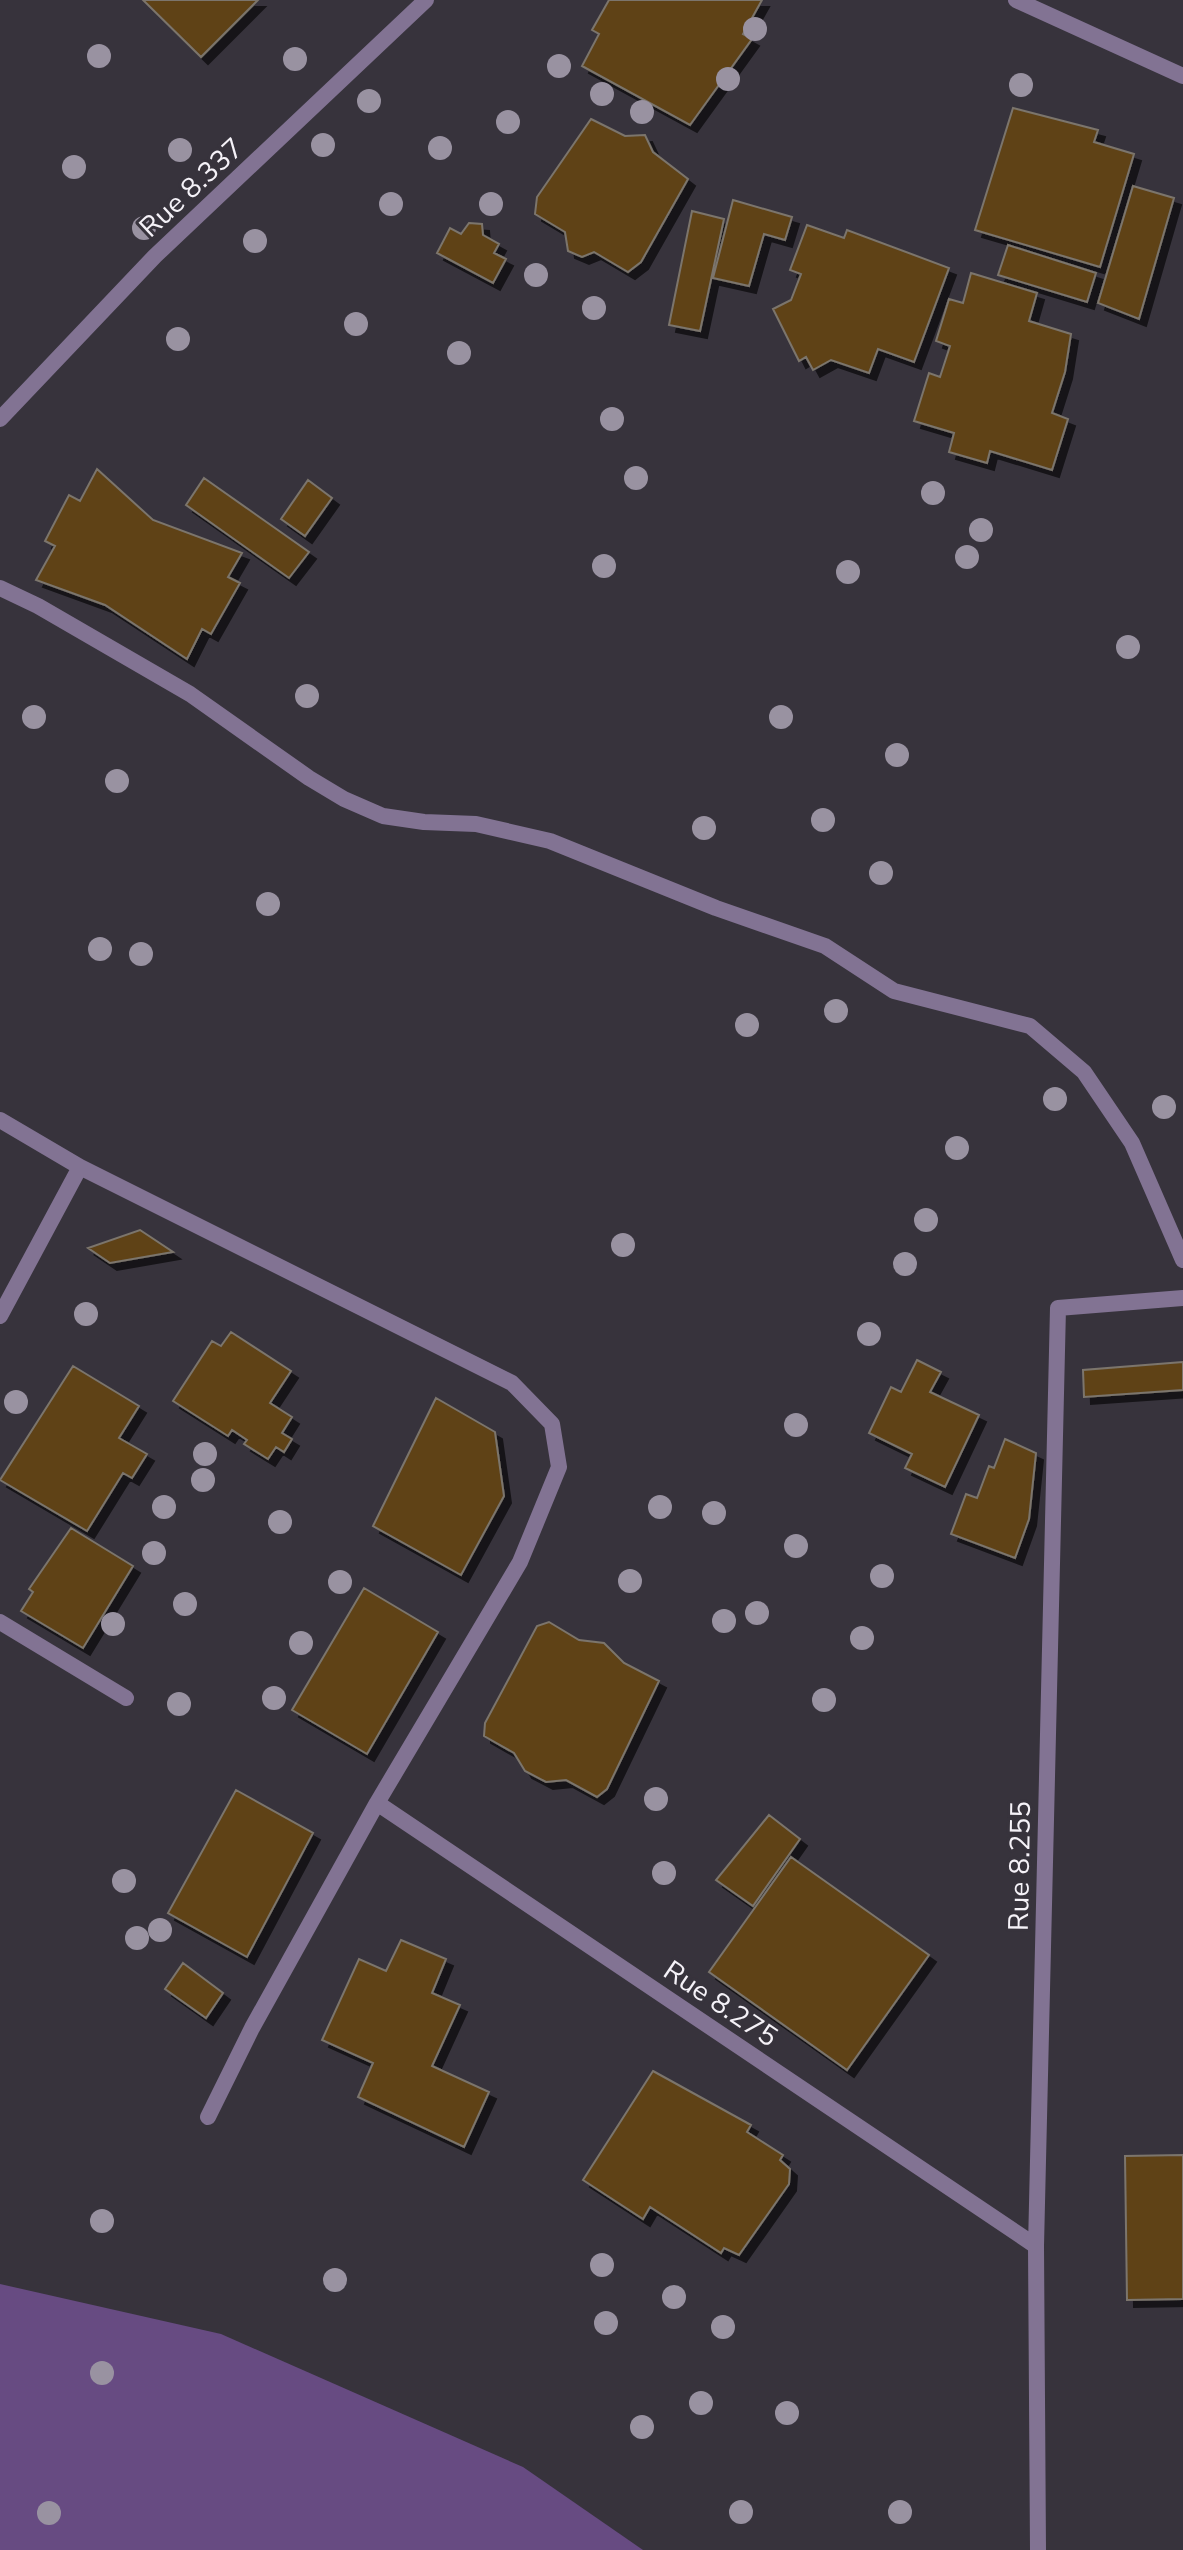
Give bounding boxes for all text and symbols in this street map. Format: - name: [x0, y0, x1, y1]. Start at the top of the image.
- street label: Rue 8.337: [131, 129, 252, 246]
- street label: Rue 8.255: [1000, 1801, 1040, 1931]
- street label: Rue 8.275: [656, 1952, 785, 2056]

